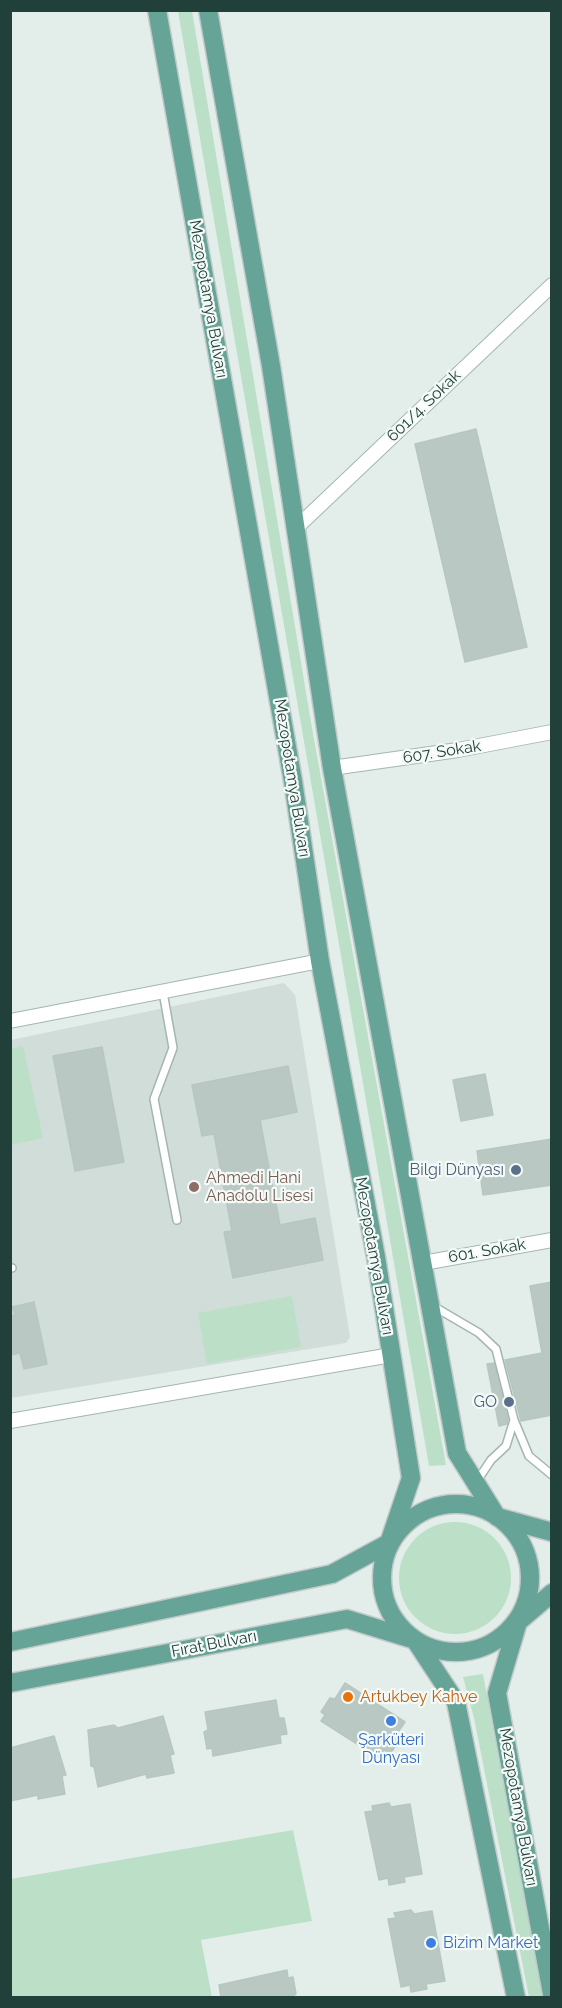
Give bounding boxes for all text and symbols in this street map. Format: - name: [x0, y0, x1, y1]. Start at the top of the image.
- street label: Mezopotamya Bulvarı: [185, 219, 231, 379]
- street label: 601/4. Sokak: [383, 366, 465, 446]
- street label: Mezopotamya Bulvarı: [270, 698, 314, 858]
- street label: 607. Sokak: [402, 736, 482, 768]
- place label: Bilgi Dünyası: [410, 1160, 504, 1180]
- marker: Bilgi Dünyası: [509, 1163, 523, 1177]
- place label: Ahmedi Hani Anadolu Lisesi: [206, 1168, 313, 1206]
- street label: Mezopotamya Bulvarı: [351, 1176, 397, 1336]
- marker: Ahmedi Hani Anadolu Lisesi: [187, 1180, 201, 1194]
- street label: 601. Sokak: [447, 1235, 527, 1267]
- place label: GO: [474, 1392, 497, 1412]
- marker: GO: [502, 1395, 516, 1409]
- street label: Fırat Bulvarı: [170, 1626, 258, 1662]
- place label: Artukbey Kahve: [360, 1687, 477, 1707]
- marker: Artukbey Kahve: [341, 1690, 355, 1704]
- marker: Şarküteri Dünyası: [384, 1714, 398, 1728]
- street label: Mezopotamya Bulvarı: [495, 1727, 541, 1887]
- place label: Şarküteri Dünyası: [358, 1730, 424, 1768]
- place label: Bizim Market: [443, 1933, 538, 1953]
- marker: Bizim Market: [424, 1936, 438, 1950]

